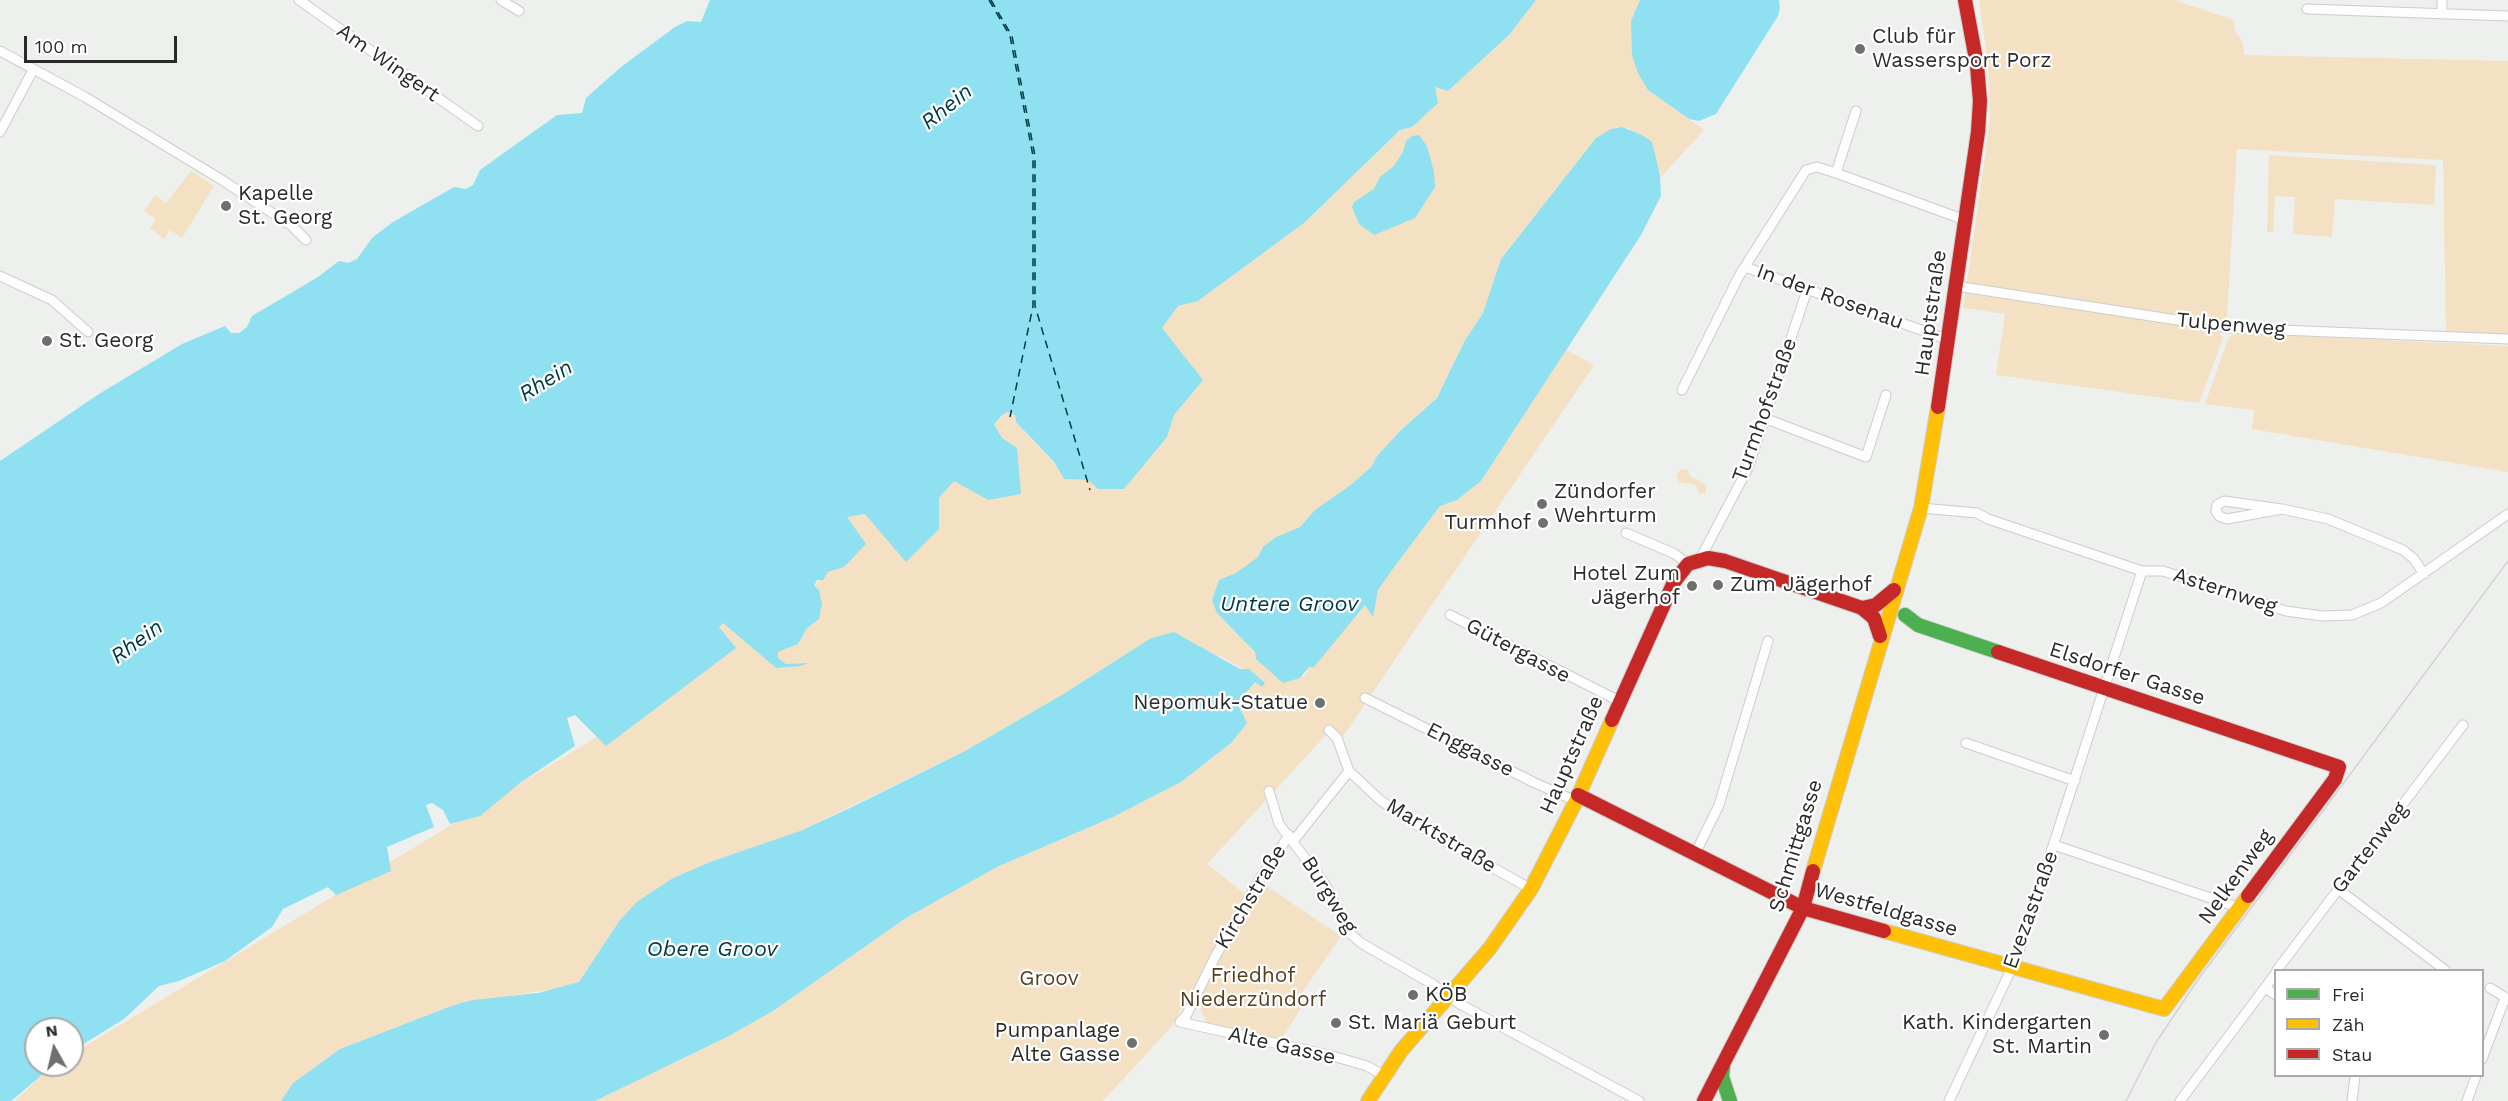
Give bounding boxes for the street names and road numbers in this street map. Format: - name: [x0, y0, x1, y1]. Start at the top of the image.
- street label: Am Wingert: [332, 18, 444, 108]
- street label: Hauptstraße: [1910, 248, 1952, 378]
- street label: In der Rosenau: [1753, 259, 1907, 335]
- street label: Tulpenweg: [2175, 308, 2287, 342]
- street label: Turmhofstraße: [1727, 334, 1803, 486]
- street label: Asternweg: [2170, 562, 2280, 620]
- street label: Gütergasse: [1462, 613, 1574, 689]
- street label: Elsdorfer Gasse: [2046, 637, 2208, 711]
- street label: Hauptstraße: [1535, 692, 1609, 818]
- street label: Enggasse: [1422, 717, 1518, 783]
- street label: Schmittgasse: [1764, 777, 1828, 915]
- street label: Marktstraße: [1381, 793, 1501, 879]
- street label: Gartenweg: [2326, 797, 2414, 899]
- street label: Nelkenweg: [2193, 825, 2279, 929]
- street label: Kirchstraße: [1210, 840, 1292, 954]
- street label: Evezastraße: [1998, 847, 2064, 973]
- street label: Burgweg: [1295, 852, 1363, 938]
- street label: Westfeldgasse: [1811, 877, 1961, 943]
- street label: Alte Gasse: [1226, 1021, 1338, 1071]

